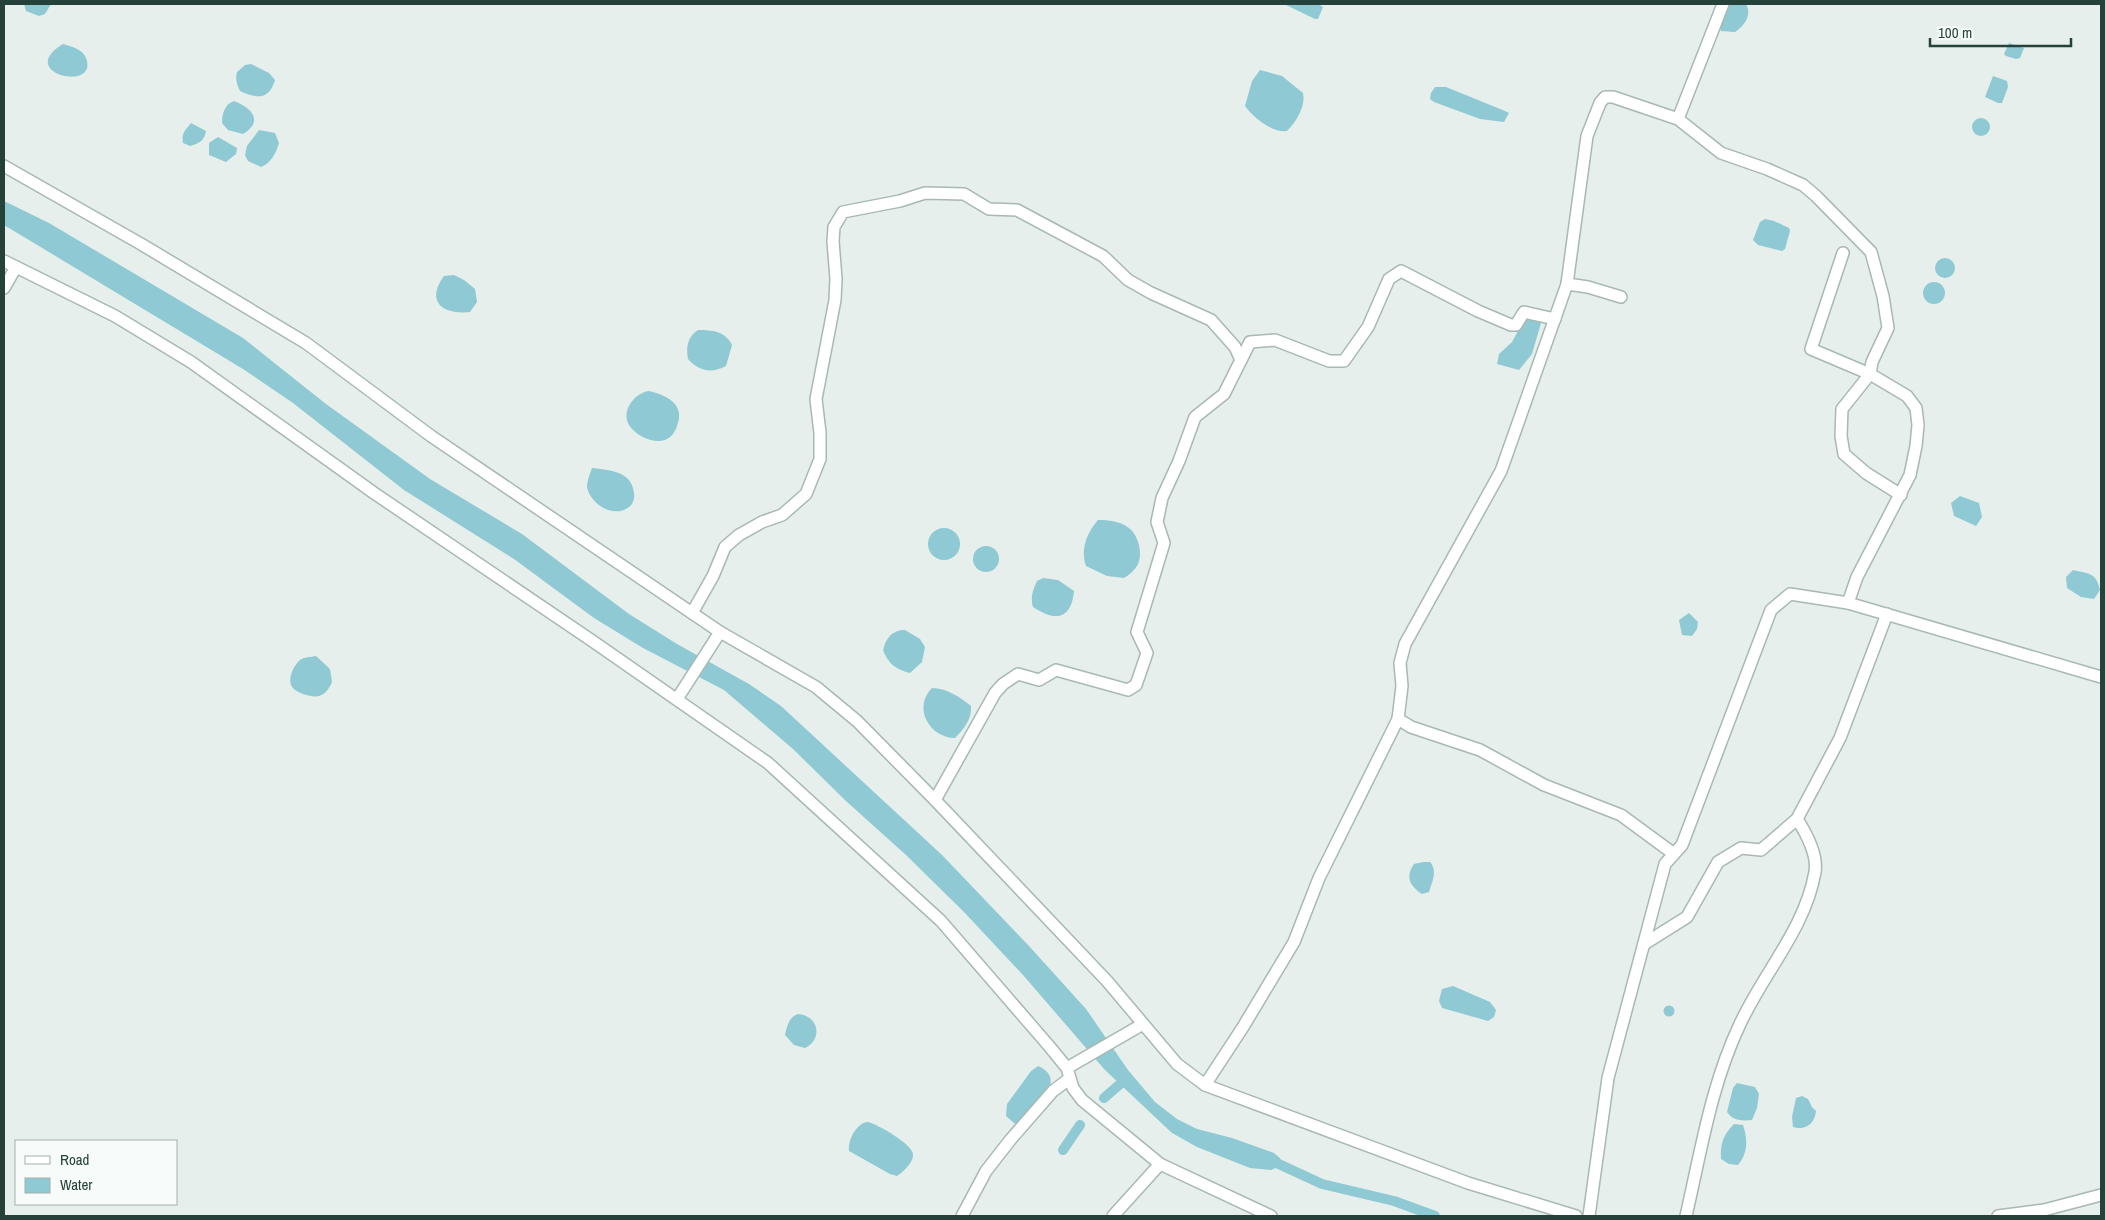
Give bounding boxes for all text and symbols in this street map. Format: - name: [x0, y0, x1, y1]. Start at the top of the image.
- scale bar: [1930, 15, 2071, 47]
- text: 100 m: [1938, 22, 1972, 43]
- legend: [15, 1140, 178, 1205]
- text: Road: [60, 1149, 89, 1170]
- text: Water: [60, 1174, 92, 1195]

